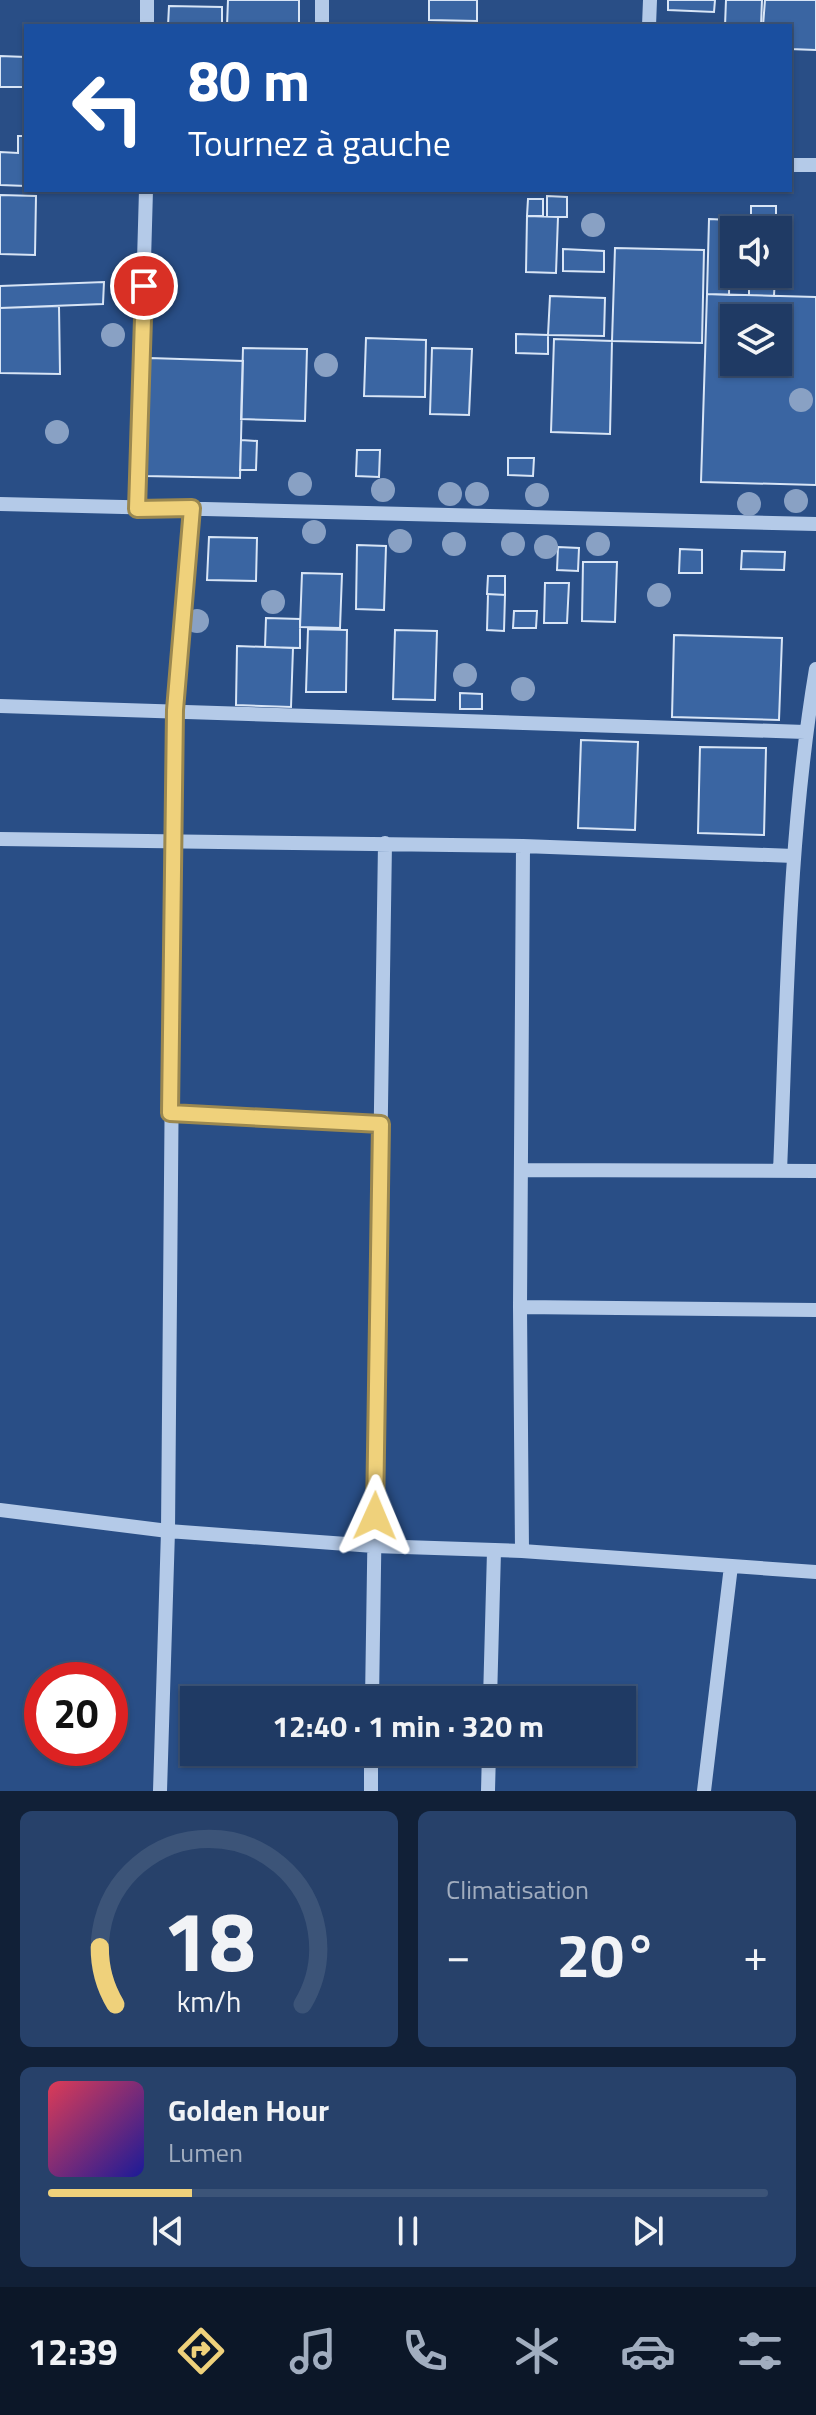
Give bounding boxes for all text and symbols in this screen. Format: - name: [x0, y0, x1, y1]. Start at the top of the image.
- text: 80 m: [188, 38, 310, 123]
- icon: left: [56, 56, 160, 160]
- text: Tournez à gauche: [188, 115, 451, 170]
- map controls: [720, 216, 792, 376]
- button: sound: [720, 216, 792, 288]
- pin: [110, 252, 178, 320]
- icon: arrive: [122, 264, 166, 308]
- button: layers: [720, 304, 792, 376]
- position arrow: [333, 1474, 417, 1558]
- speed limit sign: 20: [24, 1662, 128, 1766]
- text: 12:40 · 1 min · 320 m: [272, 1703, 544, 1749]
- text: Climatisation: [446, 1870, 589, 1909]
- text: 18: [162, 1877, 256, 2003]
- text: 20°: [557, 1909, 657, 2000]
- text: −: [446, 1921, 471, 1988]
- text: +: [743, 1921, 768, 1988]
- text: km/h: [177, 1980, 241, 2023]
- text: Golden Hour: [168, 2087, 329, 2133]
- text: Lumen: [168, 2133, 243, 2172]
- icon: previous: [146, 2209, 190, 2253]
- icon: pause: [386, 2209, 430, 2253]
- icon: next: [626, 2209, 670, 2253]
- icon: directions: [173, 2323, 229, 2379]
- icon: music: [285, 2323, 341, 2379]
- icon: phone: [397, 2323, 453, 2379]
- icon: climate: [509, 2323, 565, 2379]
- icon: car: [620, 2323, 676, 2379]
- icon: filters: [732, 2323, 788, 2379]
- text: 12:39: [28, 2324, 118, 2379]

